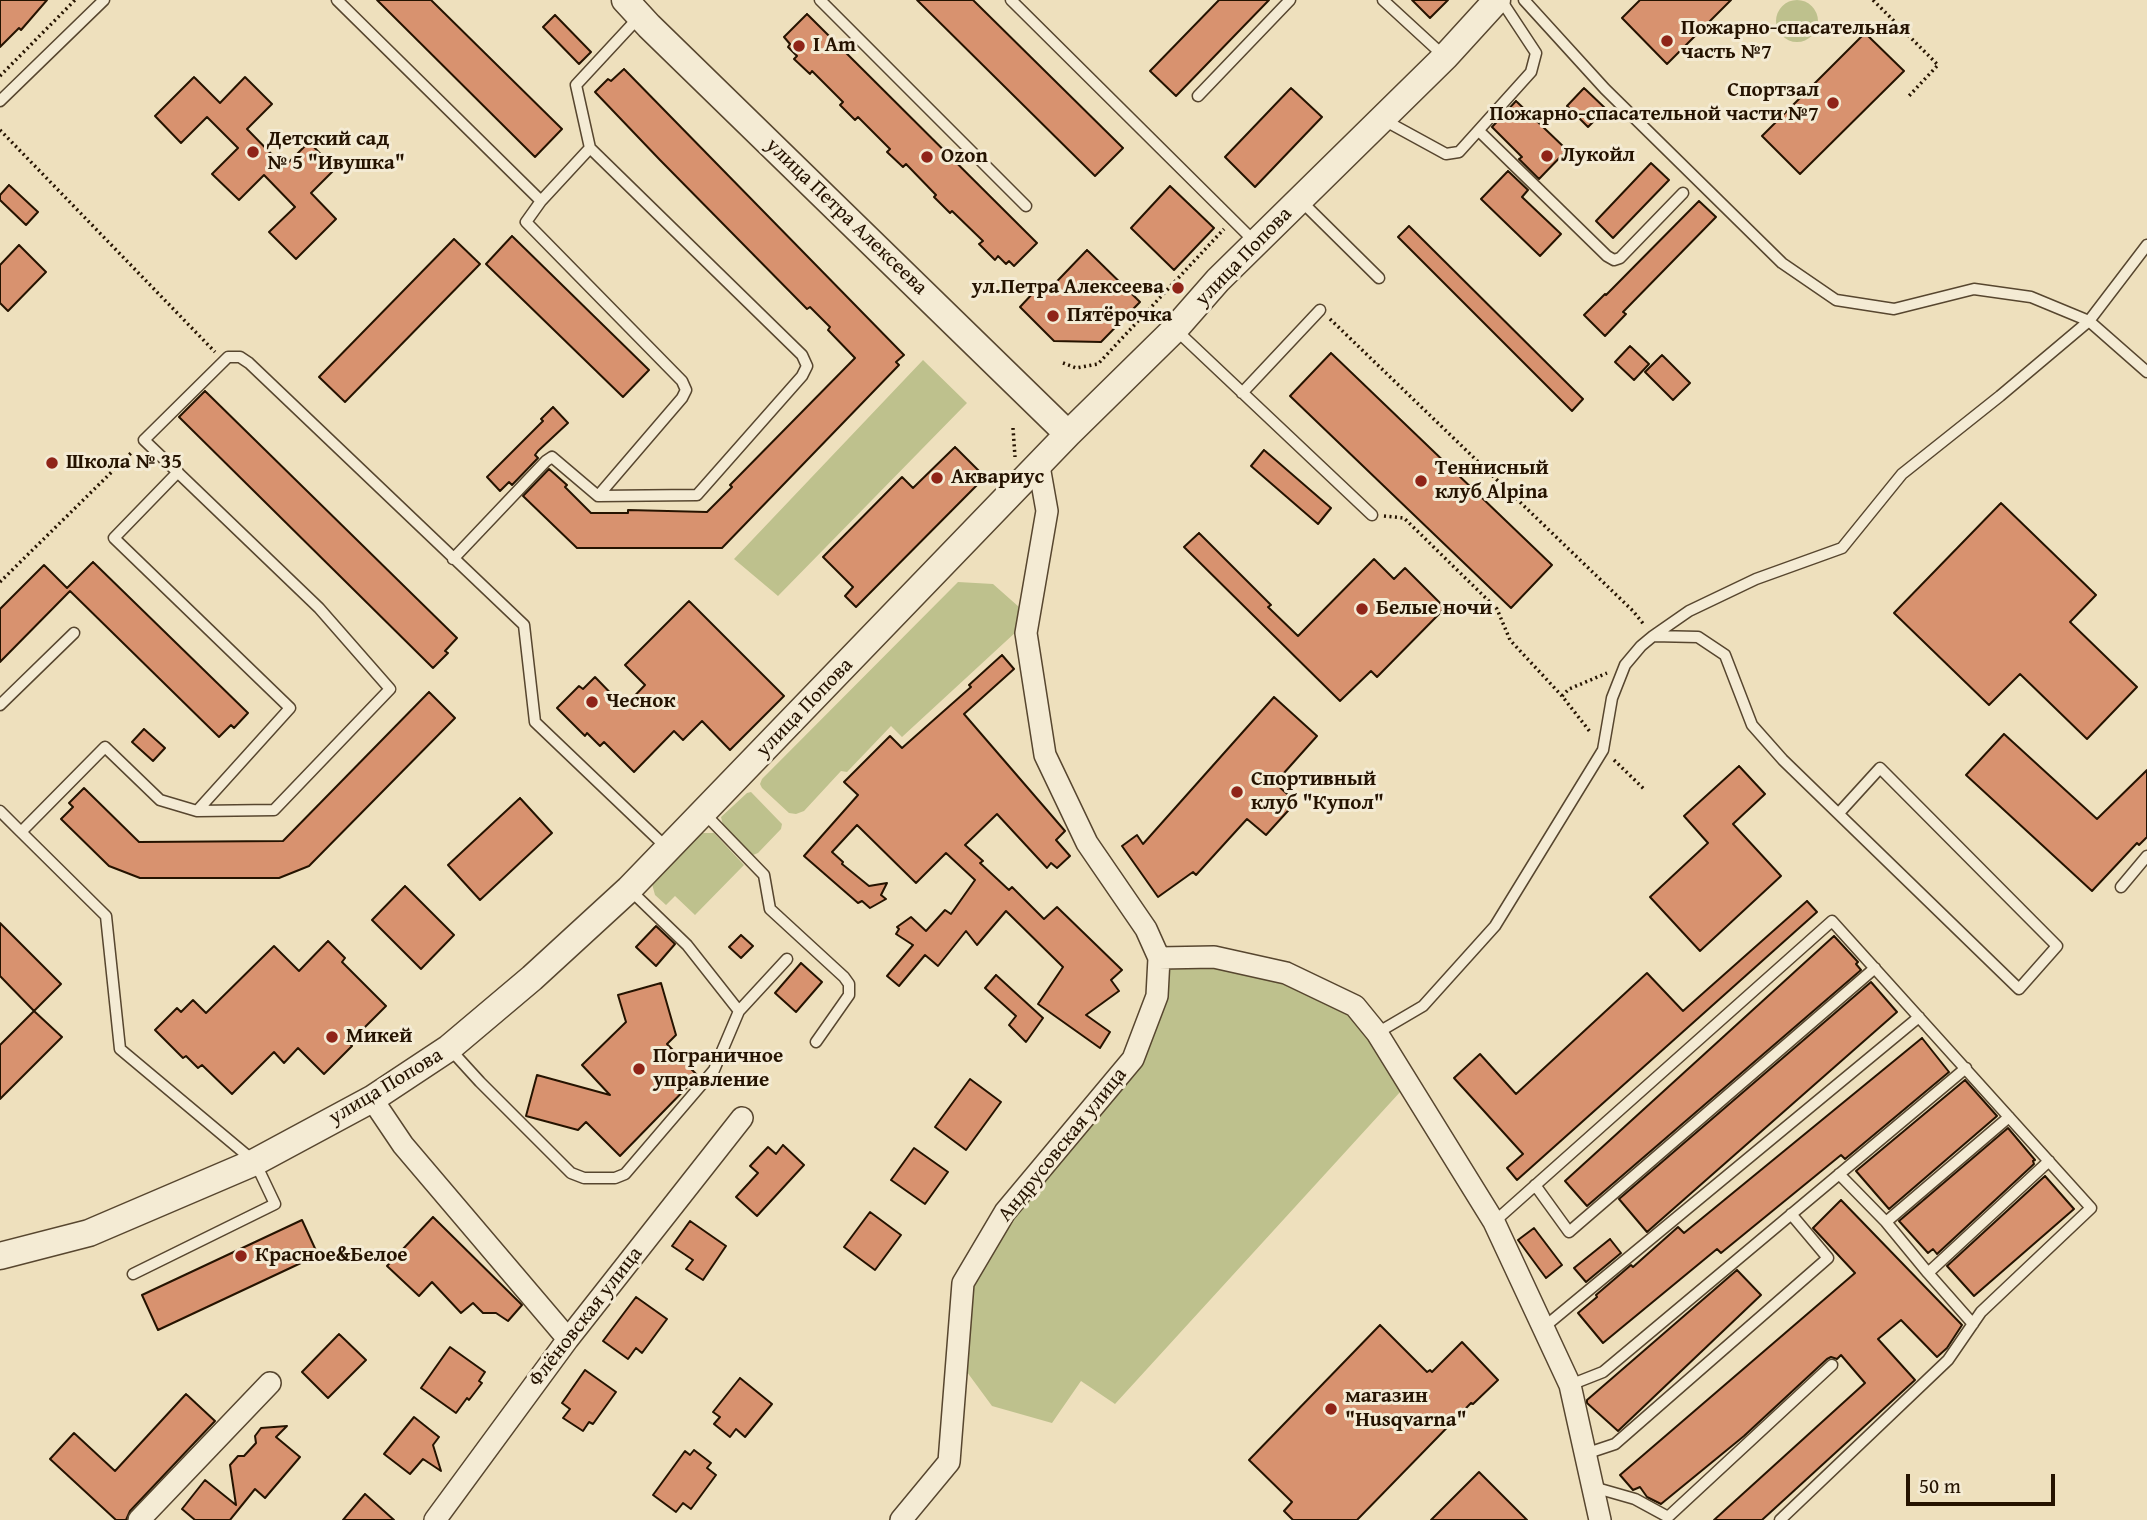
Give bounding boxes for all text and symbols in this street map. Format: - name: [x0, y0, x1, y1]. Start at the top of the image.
- place label: Пожарно-спасательная часть №7: [1681, 16, 1910, 66]
- place label: I Am: [813, 33, 856, 59]
- marker: Пожарно-спасательная часть №7: [1659, 33, 1675, 49]
- marker: I Am: [791, 38, 807, 54]
- place label: Спортзал Пожарно-спасательной части №7: [1490, 78, 1819, 128]
- marker: Спортзал Пожарно-спасательной части №7: [1825, 95, 1841, 111]
- place label: Детский сад № 5 "Ивушка": [267, 127, 405, 177]
- street label: улица Петра Алексеева: [760, 133, 932, 301]
- place label: Лукойл: [1561, 143, 1635, 169]
- marker: Детский сад № 5 "Ивушка": [245, 144, 261, 160]
- place label: Ozon: [941, 144, 988, 170]
- marker: Лукойл: [1539, 148, 1555, 164]
- marker: Ozon: [919, 149, 935, 165]
- street label: улица Попова: [1190, 202, 1298, 312]
- place label: ул.Петра Алексеева: [971, 275, 1164, 301]
- marker: ул.Петра Алексеева: [1170, 280, 1186, 296]
- place label: Пятёрочка: [1067, 303, 1172, 329]
- marker: Пятёрочка: [1045, 308, 1061, 324]
- place label: Школа № 35: [66, 450, 182, 476]
- marker: Школа № 35: [44, 455, 60, 471]
- place label: Теннисный клуб Alpina: [1435, 456, 1549, 506]
- place label: Аквариус: [951, 465, 1044, 491]
- marker: Аквариус: [929, 470, 945, 486]
- marker: Теннисный клуб Alpina: [1413, 473, 1429, 489]
- place label: Белые ночи: [1376, 596, 1492, 622]
- marker: Белые ночи: [1354, 601, 1370, 617]
- street label: улица Попова: [751, 653, 859, 763]
- place label: Чеснок: [606, 689, 675, 715]
- marker: Чеснок: [584, 694, 600, 710]
- place label: Спортивный клуб "Купол": [1251, 767, 1384, 817]
- marker: Спортивный клуб "Купол": [1229, 784, 1245, 800]
- place label: Микей: [346, 1024, 412, 1050]
- marker: Микей: [324, 1029, 340, 1045]
- street label: улица Попова: [324, 1043, 448, 1131]
- place label: Пограничное управление: [653, 1044, 783, 1094]
- marker: Пограничное управление: [631, 1061, 647, 1077]
- street label: Андрусовская улица: [993, 1063, 1133, 1227]
- street label: Флёновская улица: [524, 1242, 648, 1392]
- place label: Красное&Белое: [255, 1243, 408, 1269]
- marker: Красное&Белое: [233, 1248, 249, 1264]
- place label: магазин "Husqvarna": [1345, 1384, 1467, 1434]
- marker: магазин "Husqvarna": [1323, 1401, 1339, 1417]
- scale bar: [1909, 1460, 2058, 1504]
- text: 50 m: [1919, 1470, 1961, 1501]

